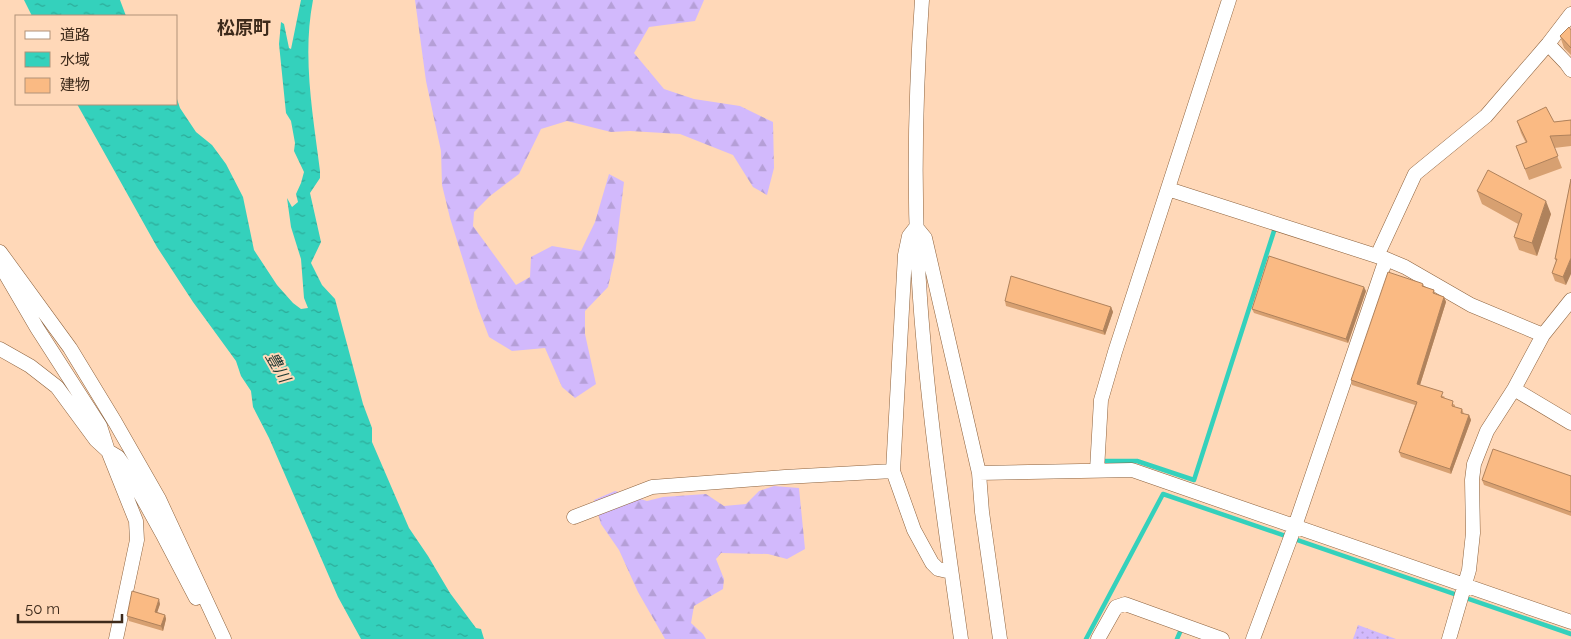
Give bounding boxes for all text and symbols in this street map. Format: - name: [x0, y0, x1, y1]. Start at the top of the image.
- legend: [15, 15, 178, 105]
- district label: 松原町: [217, 17, 271, 38]
- text: 道路: [60, 26, 90, 44]
- text: 水域: [60, 51, 90, 69]
- text: 建物: [60, 76, 90, 94]
- water label: 豊川: [262, 348, 295, 387]
- scale bar: [18, 592, 121, 624]
- text: 50 m: [25, 600, 60, 618]

